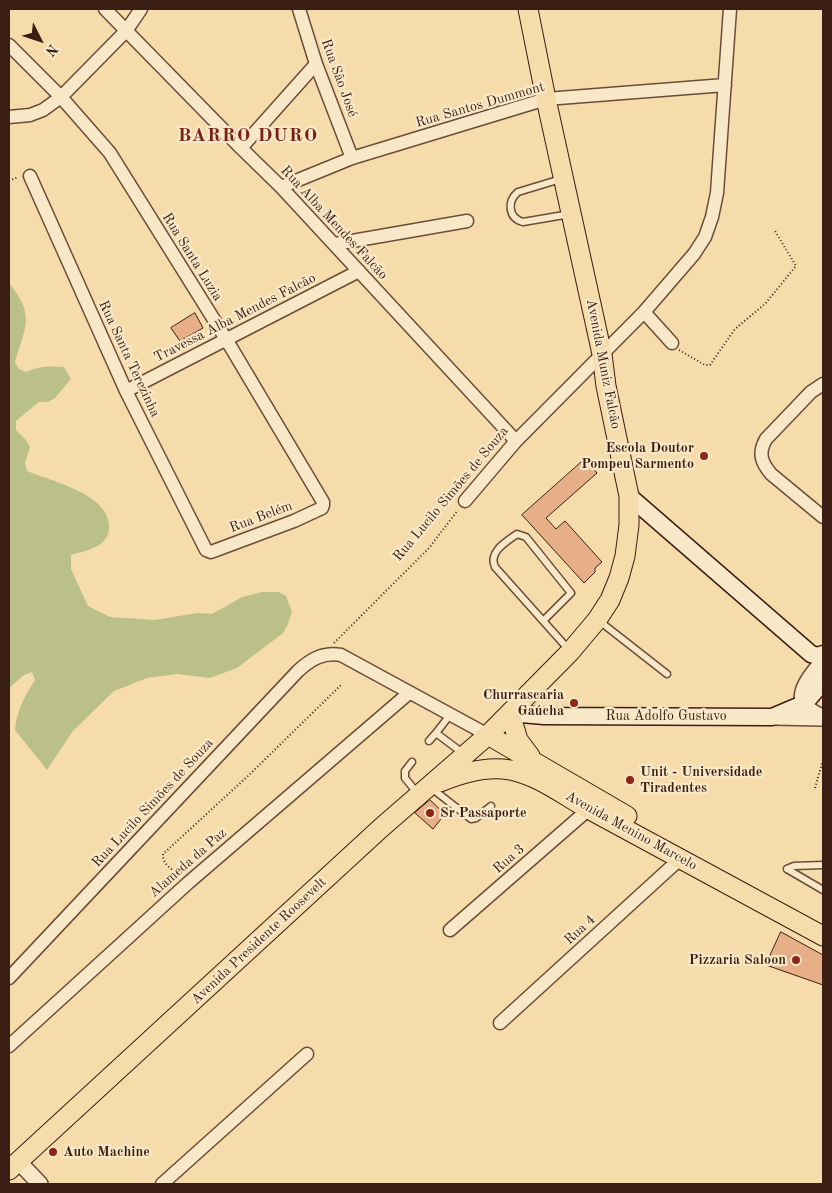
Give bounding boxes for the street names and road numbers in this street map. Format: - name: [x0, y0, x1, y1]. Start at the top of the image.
- street label: Rua São José: [317, 37, 361, 119]
- street label: Rua Santos Dummont: [414, 79, 546, 131]
- street label: Rua Alba Mendes Falcão: [277, 163, 391, 283]
- street label: Rua Santa Luzia: [158, 210, 226, 304]
- street label: Travessa Alba Mendes Falcão: [151, 270, 319, 366]
- street label: Avenida Muniz Falcão: [582, 297, 624, 431]
- street label: Rua Santa Terezinha: [95, 298, 163, 420]
- street label: Rua Lucilo Simões de Souza: [390, 423, 512, 565]
- street label: Rua Belém: [227, 497, 295, 537]
- street label: Rua Adolfo Gustavo: [605, 708, 727, 724]
- street label: Rua Lucilo Simões de Souza: [89, 735, 217, 871]
- street label: Avenida Menino Marcelo: [562, 788, 700, 874]
- street label: Alameda da Paz: [146, 825, 230, 901]
- street label: Rua 3: [490, 841, 528, 877]
- street label: Avenida Presidente Roosevelt: [188, 874, 330, 1008]
- street label: Rua 4: [561, 911, 599, 949]

